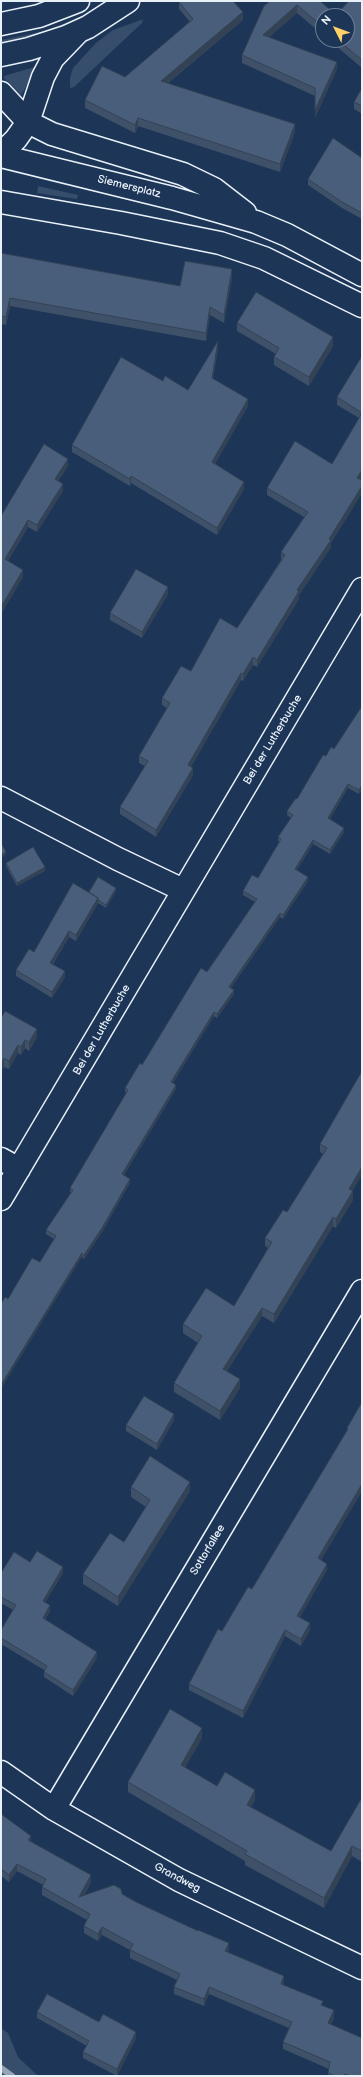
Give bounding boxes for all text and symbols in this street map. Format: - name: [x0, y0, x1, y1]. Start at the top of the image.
- north arrow: [315, 8, 355, 48]
- text: N: [319, 13, 334, 28]
- street label: Siemersplatz: [96, 173, 162, 201]
- street label: Bei der Lutherbuche: [241, 693, 305, 787]
- street label: Bei der Lutherbuche: [71, 982, 133, 1078]
- street label: Sottorfallee: [188, 1522, 228, 1578]
- street label: Grandweg: [152, 1860, 202, 1896]

